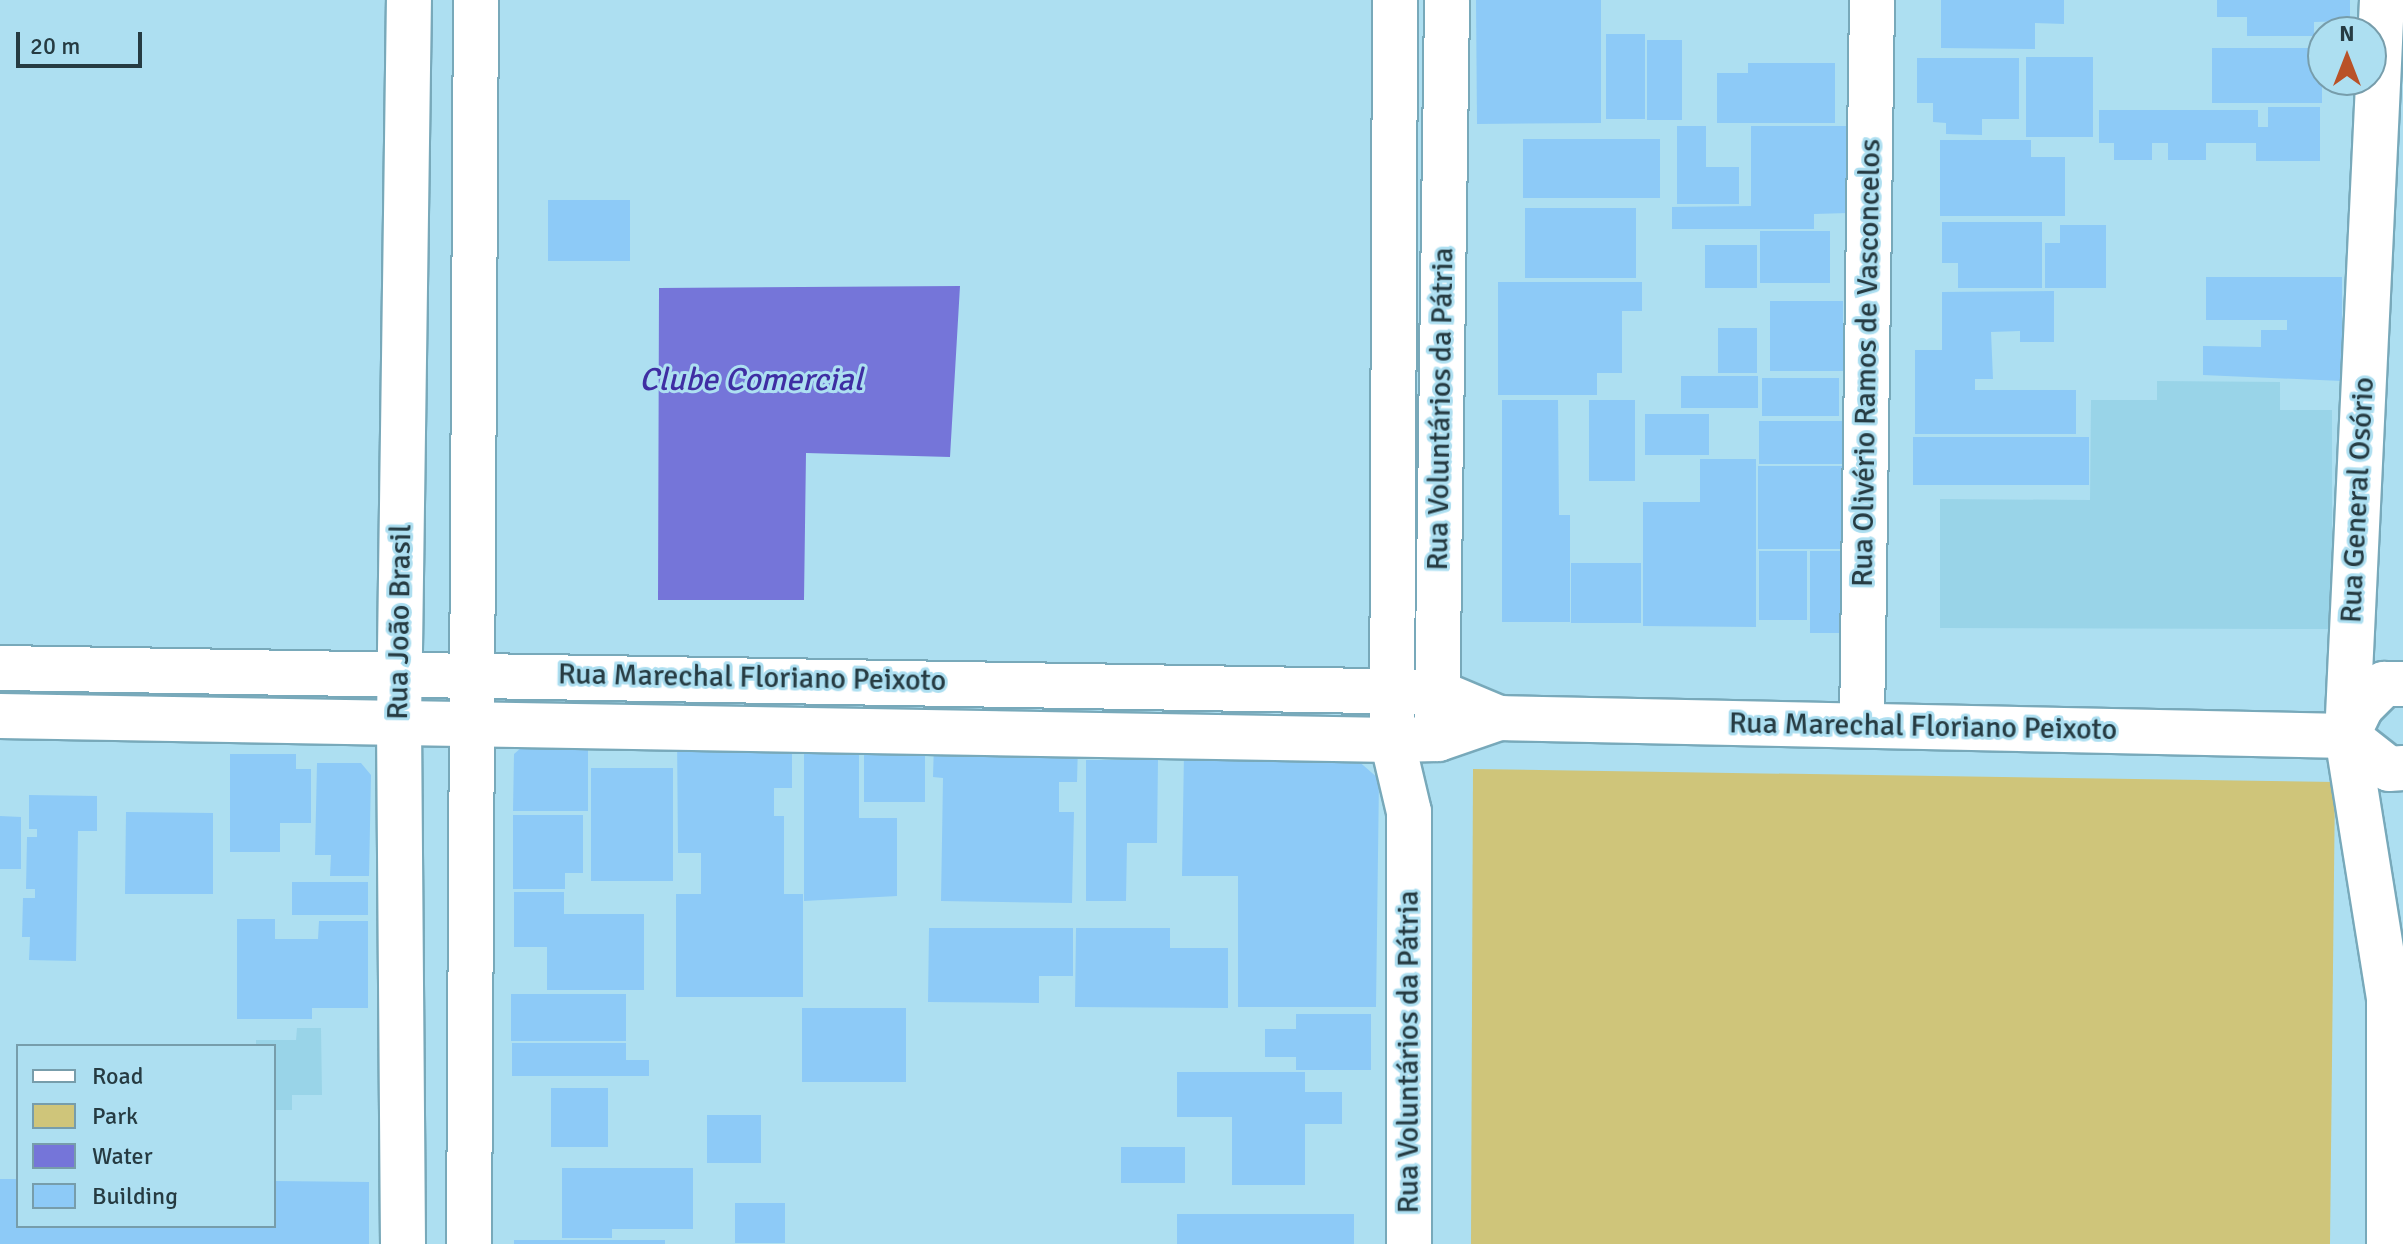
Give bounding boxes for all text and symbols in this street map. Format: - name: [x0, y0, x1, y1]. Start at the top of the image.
- scale bar: [20, 16, 146, 66]
- north arrow: [2307, 16, 2387, 96]
- text: N: [2339, 20, 2355, 47]
- text: 20 m: [30, 31, 80, 61]
- street label: Rua Olivério Ramos de Vasconcelos: [1845, 139, 1889, 587]
- street label: Rua Voluntários da Pátria: [1420, 247, 1462, 571]
- water label: Clube Comercial: [639, 361, 863, 399]
- street label: Rua General Osório: [2334, 376, 2382, 624]
- street label: Rua João Brasil: [380, 524, 420, 720]
- street label: Rua Marechal Floriano Peixoto: [558, 657, 946, 699]
- street label: Rua Marechal Floriano Peixoto: [1729, 706, 2117, 748]
- street label: Rua Voluntários da Pátria: [1391, 890, 1427, 1214]
- legend: [16, 1044, 276, 1228]
- text: Road: [92, 1061, 143, 1091]
- text: Park: [92, 1101, 138, 1131]
- text: Water: [92, 1141, 152, 1171]
- text: Building: [92, 1181, 178, 1211]

